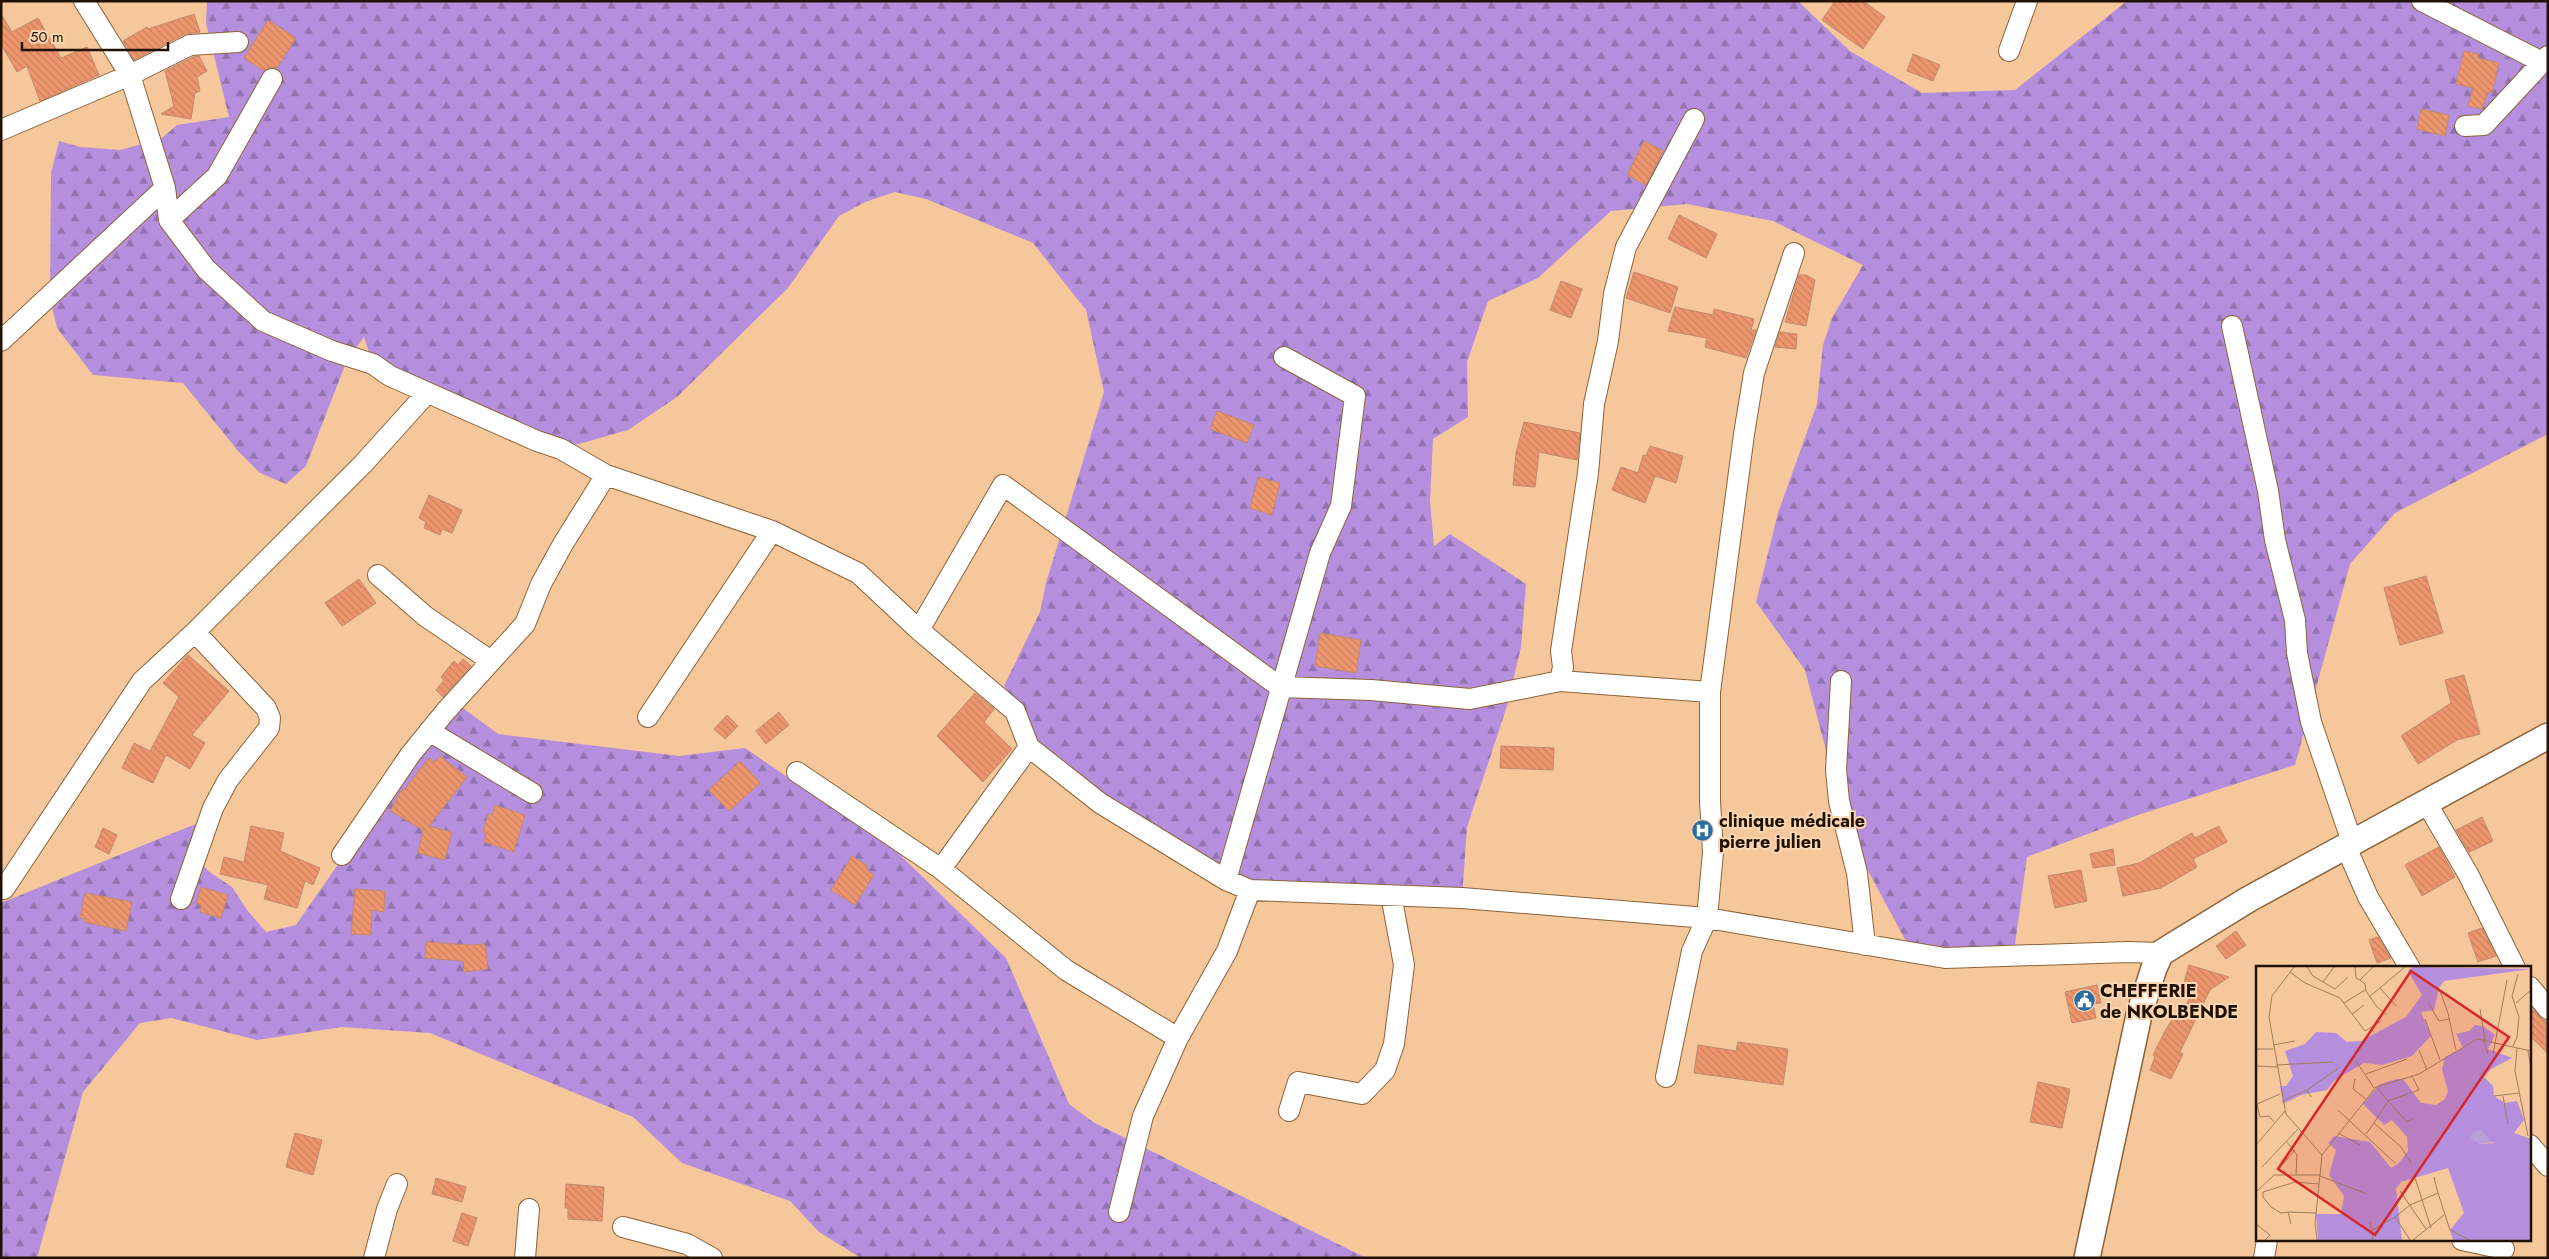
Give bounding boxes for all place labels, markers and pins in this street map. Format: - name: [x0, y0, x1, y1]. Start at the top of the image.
- place label: clinique médicale pierre julien: [1719, 808, 1865, 855]
- hospital icon: clinique médicale pierre julien: [1691, 819, 1715, 843]
- place label: CHEFFERIE de NKOLBENDE: [2100, 978, 2238, 1025]
- public building icon: CHEFFERIE de NKOLBENDE: [2072, 989, 2096, 1013]

